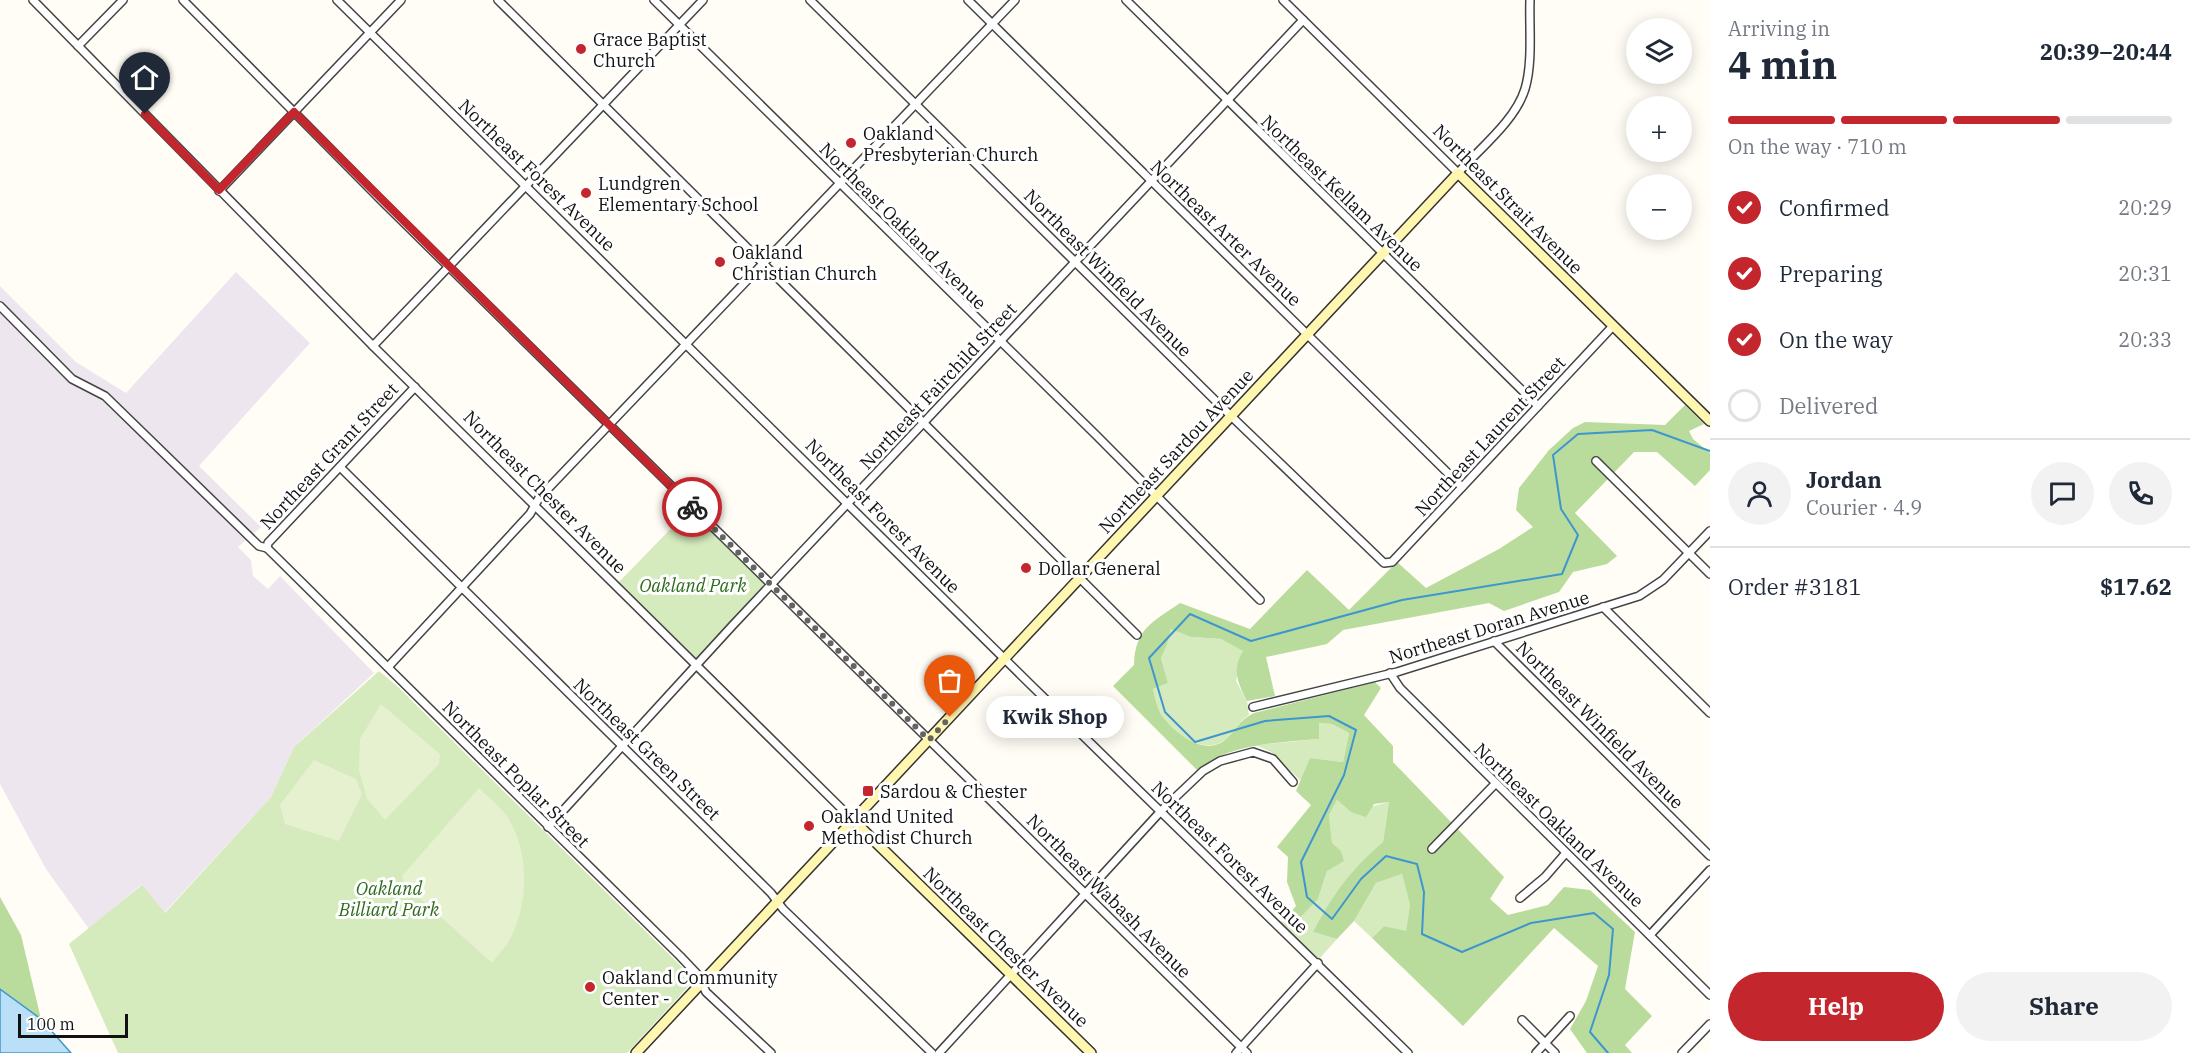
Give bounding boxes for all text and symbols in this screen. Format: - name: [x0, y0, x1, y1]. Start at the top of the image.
- text: Arriving in: [1728, 15, 1830, 42]
- map controls: [1626, 18, 1692, 240]
- button: layers: [1626, 18, 1692, 84]
- place label: Grace Baptist Church: [593, 28, 707, 72]
- text: 20:39–20:44: [2040, 37, 2172, 66]
- text: 4 min: [1728, 39, 1837, 90]
- marker: Grace Baptist Church: [574, 42, 588, 56]
- pin: [119, 52, 170, 114]
- icon: home: [128, 61, 161, 94]
- street label: Northeast Forest Avenue: [454, 94, 620, 256]
- button: +: [1626, 96, 1692, 162]
- street label: Northeast Kellam Avenue: [1256, 110, 1428, 276]
- street label: Northeast Strait Avenue: [1428, 119, 1588, 279]
- place label: Oakland Presbyterian Church: [863, 122, 1039, 166]
- text: On the way · 710 m: [1728, 133, 1907, 160]
- marker: Oakland Presbyterian Church: [844, 136, 858, 150]
- street label: Northeast Oakland Avenue: [815, 138, 991, 314]
- street label: Northeast Arter Avenue: [1146, 155, 1306, 311]
- place label: Lundgren Elementary School: [598, 172, 758, 216]
- button: −: [1626, 174, 1692, 240]
- street label: Northeast Winfield Avenue: [1019, 184, 1197, 362]
- marker: Lundgren Elementary School: [579, 186, 593, 200]
- icon: check: [1728, 191, 1761, 224]
- text: Confirmed: [1779, 193, 1890, 222]
- text: 20:29: [2118, 194, 2172, 221]
- place label: Oakland Christian Church: [732, 241, 877, 285]
- marker: Oakland Christian Church: [713, 255, 727, 269]
- icon: check: [1728, 257, 1761, 290]
- text: Preparing: [1779, 259, 1883, 288]
- text: 20:31: [2118, 260, 2172, 287]
- street label: Northeast Fairchild Street: [855, 298, 1021, 474]
- icon: check: [1728, 323, 1761, 356]
- text: On the way: [1779, 325, 1893, 354]
- text: 20:33: [2118, 326, 2172, 353]
- street label: Northeast Laurent Street: [1410, 351, 1570, 521]
- street label: Northeast Sardou Avenue: [1094, 364, 1258, 538]
- street label: Northeast Grant Street: [255, 378, 403, 534]
- text: Delivered: [1779, 391, 1878, 420]
- street label: Northeast Chester Avenue: [459, 406, 631, 578]
- street label: Northeast Forest Avenue: [801, 434, 965, 598]
- button: person: [1728, 462, 1791, 525]
- button: chat: [2031, 462, 2094, 525]
- button: phone: [2109, 462, 2172, 525]
- text: Jordan: [1806, 465, 1882, 494]
- courier: [662, 477, 722, 537]
- icon: bike: [676, 491, 709, 524]
- text: Courier · 4.9: [1806, 494, 1922, 521]
- place label: Dollar General: [1038, 557, 1161, 580]
- marker: Dollar General: [1019, 561, 1033, 575]
- text: Order #3181: [1728, 572, 1862, 601]
- text: $17.62: [2100, 572, 2172, 601]
- park label: Oakland Park: [639, 574, 747, 597]
- street label: Northeast Doran Avenue: [1386, 586, 1592, 668]
- street label: Northeast Winfield Avenue: [1511, 636, 1689, 814]
- pin: [924, 655, 975, 717]
- icon: bag: [933, 664, 966, 697]
- street label: Northeast Green Street: [569, 673, 725, 825]
- street label: Northeast Poplar Street: [438, 696, 594, 852]
- callout: Kwik Shop: [986, 696, 1124, 738]
- text: Kwik Shop: [1002, 703, 1108, 730]
- street label: Northeast Oakland Avenue: [1469, 738, 1649, 912]
- street label: Northeast Forest Avenue: [1147, 776, 1313, 938]
- place label: Sardou & Chester: [880, 780, 1027, 803]
- marker: Sardou & Chester: [861, 784, 875, 798]
- place label: Oakland United Methodist Church: [821, 805, 973, 849]
- street label: Northeast Wabash Avenue: [1022, 809, 1196, 983]
- marker: Oakland United Methodist Church: [802, 819, 816, 833]
- street label: Northeast Chester Avenue: [918, 862, 1094, 1032]
- park label: Oakland Billiard Park: [338, 877, 440, 921]
- place label: Oakland Community Center -: [602, 966, 778, 1010]
- button: Help: [1728, 972, 1944, 1041]
- button: Share: [1956, 972, 2172, 1041]
- marker: Oakland Community Center -: [583, 980, 597, 994]
- scale bar: [18, 1011, 128, 1038]
- text: 100 m: [27, 1014, 75, 1034]

